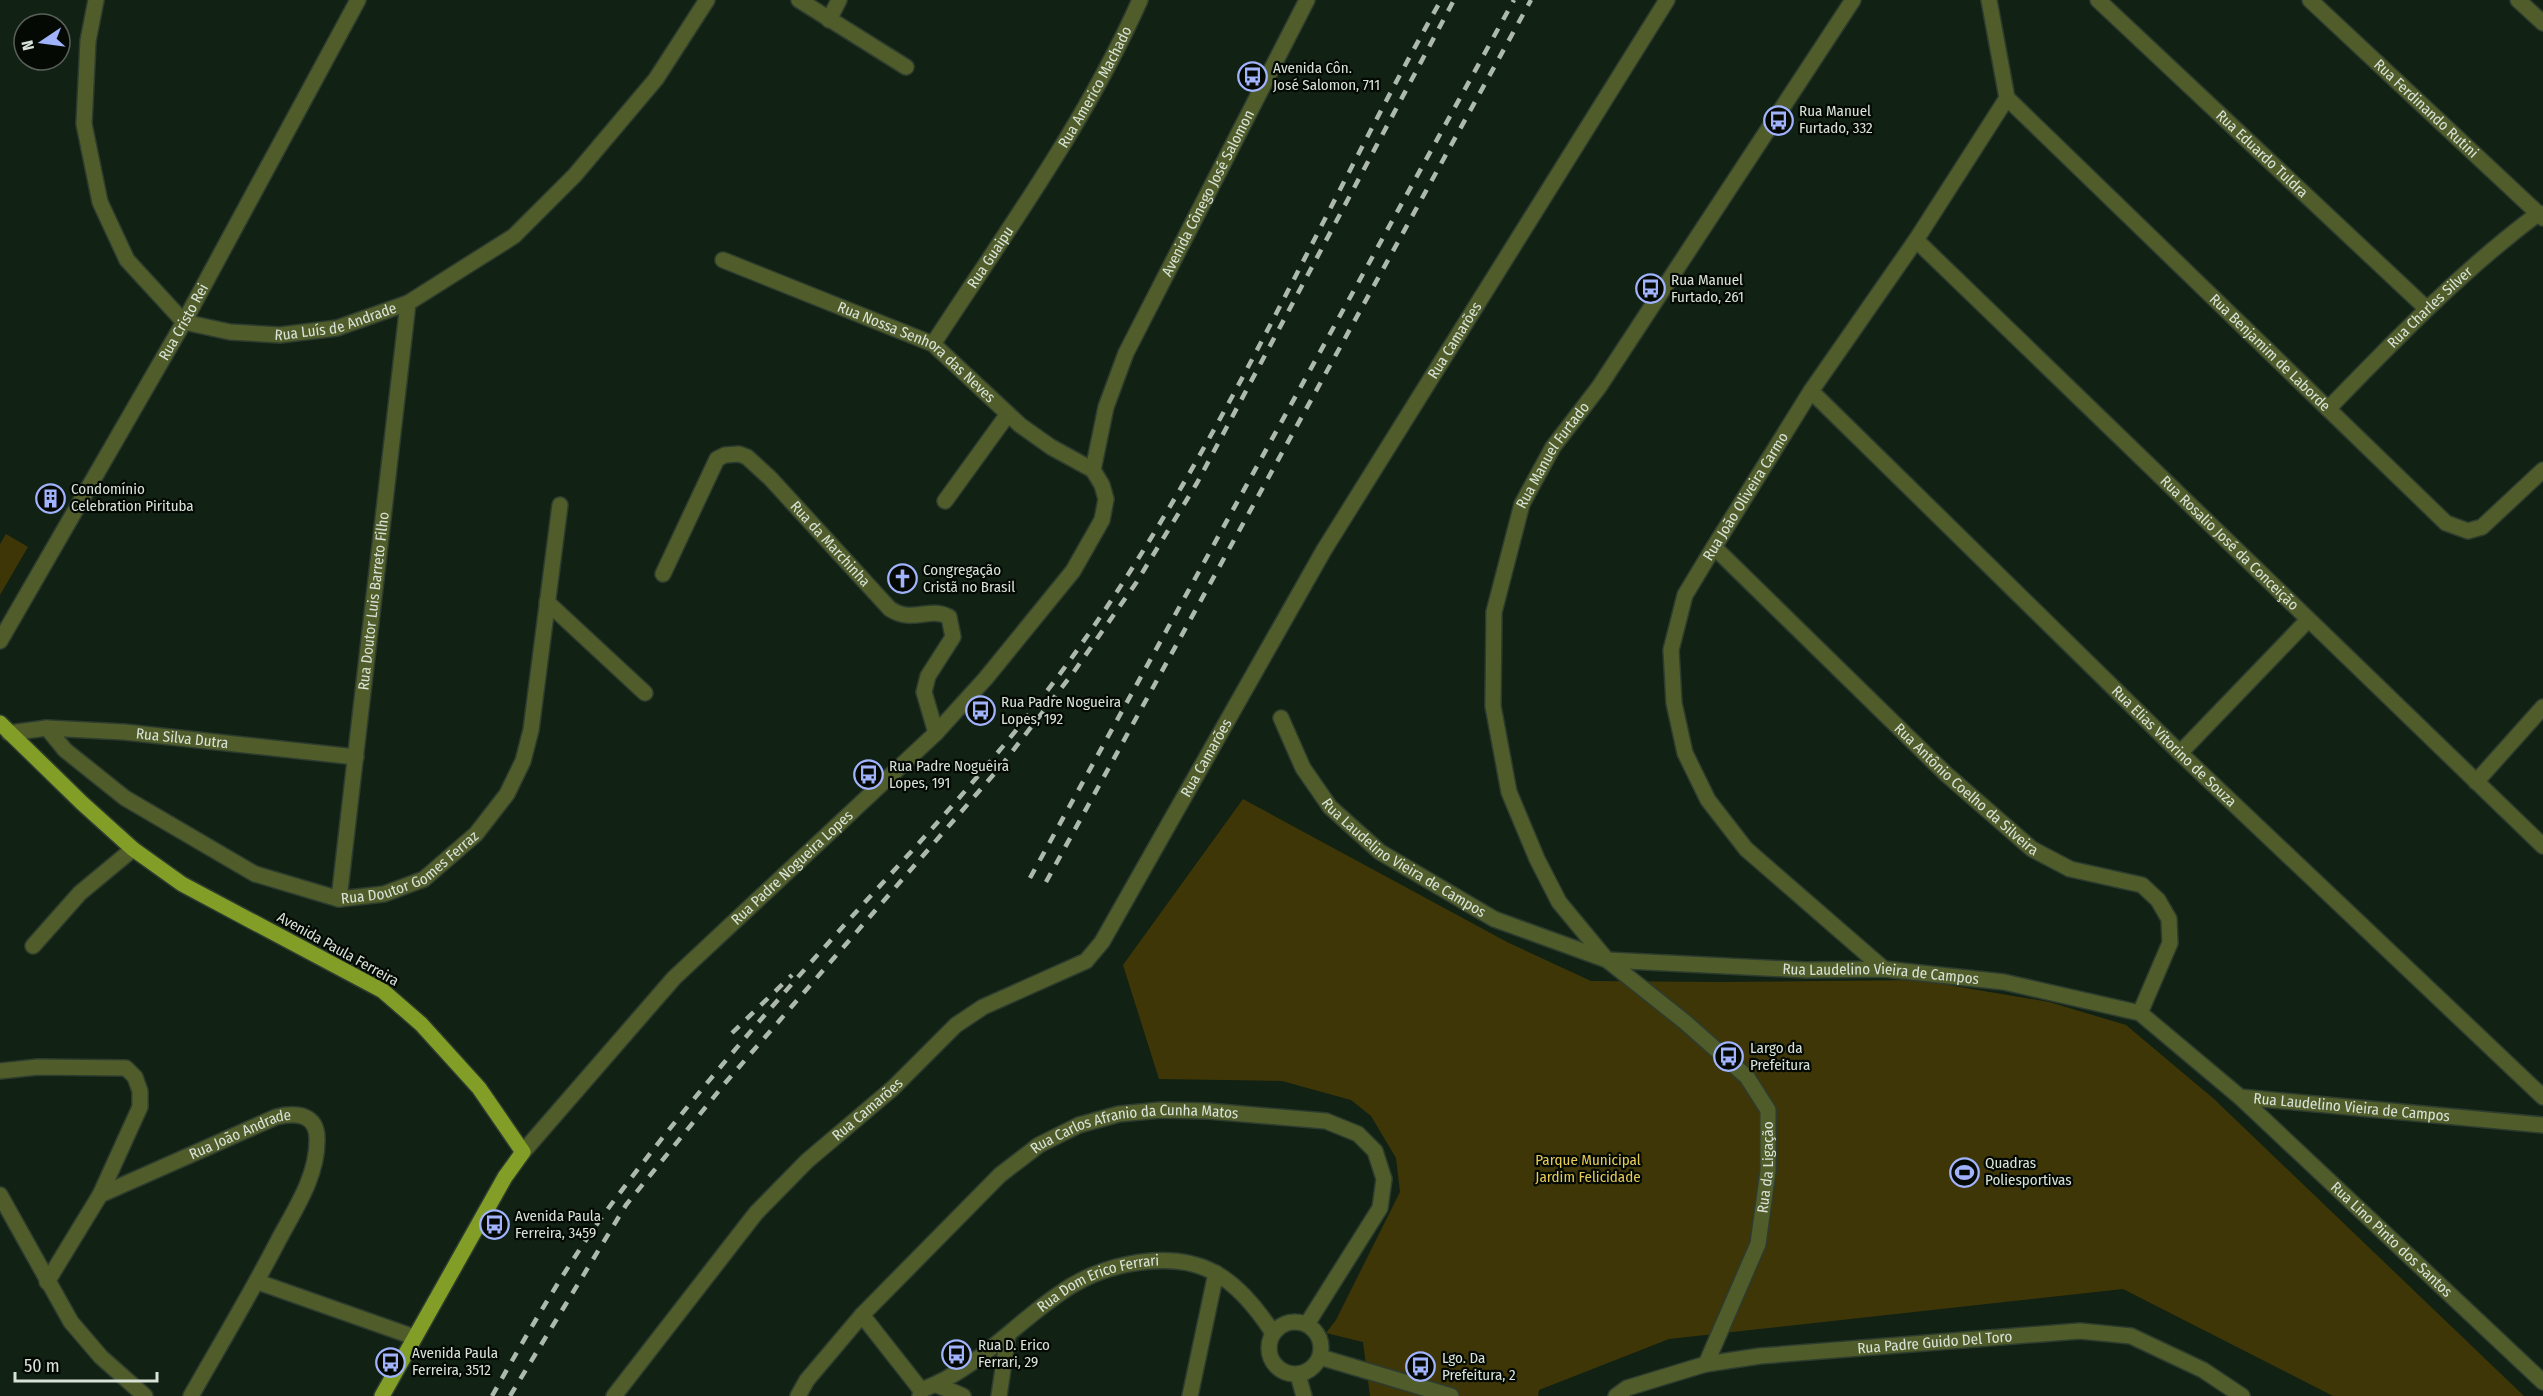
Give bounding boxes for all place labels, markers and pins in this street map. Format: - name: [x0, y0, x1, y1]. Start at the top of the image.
- place label: Avenida Côn. José Salomon, 711: [1273, 59, 1380, 94]
- bus stop icon: Avenida Côn. José Salomon, 711: [1236, 61, 1268, 93]
- place label: Rua Manuel Furtado, 332: [1799, 102, 1873, 137]
- bus stop icon: Rua Manuel Furtado, 332: [1762, 104, 1794, 136]
- place label: Rua Manuel Furtado, 261: [1671, 271, 1744, 306]
- bus stop icon: Rua Manuel Furtado, 261: [1634, 273, 1666, 305]
- place label: Condomínio Celebration Pirituba: [71, 480, 194, 515]
- building icon: Condomínio Celebration Pirituba: [34, 482, 66, 514]
- place label: Congregação Cristã no Brasil: [923, 561, 1015, 596]
- church icon: Congregação Cristã no Brasil: [886, 563, 918, 595]
- place label: Rua Padre Nogueira Lopes, 192: [1001, 693, 1121, 728]
- bus stop icon: Rua Padre Nogueira Lopes, 192: [964, 695, 996, 727]
- place label: Rua Padre Nogueira Lopes, 191: [889, 757, 1009, 792]
- bus stop icon: Rua Padre Nogueira Lopes, 191: [852, 759, 884, 791]
- place label: Largo da Prefeitura: [1750, 1039, 1810, 1074]
- bus stop icon: Largo da Prefeitura: [1713, 1041, 1745, 1073]
- place label: Quadras Poliesportivas: [1985, 1154, 2072, 1189]
- sports icon: Quadras Poliesportivas: [1948, 1156, 1980, 1188]
- place label: Avenida Paula Ferreira, 3459: [515, 1207, 601, 1242]
- bus stop icon: Avenida Paula Ferreira, 3459: [478, 1209, 510, 1241]
- place label: Rua D. Erico Ferrari, 29: [978, 1336, 1050, 1371]
- bus stop icon: Rua D. Erico Ferrari, 29: [941, 1338, 973, 1370]
- place label: Avenida Paula Ferreira, 3512: [412, 1344, 498, 1379]
- bus stop icon: Avenida Paula Ferreira, 3512: [375, 1346, 407, 1378]
- place label: Lgo. Da Prefeitura, 2: [1442, 1349, 1516, 1384]
- bus stop icon: Lgo. Da Prefeitura, 2: [1405, 1351, 1437, 1383]

